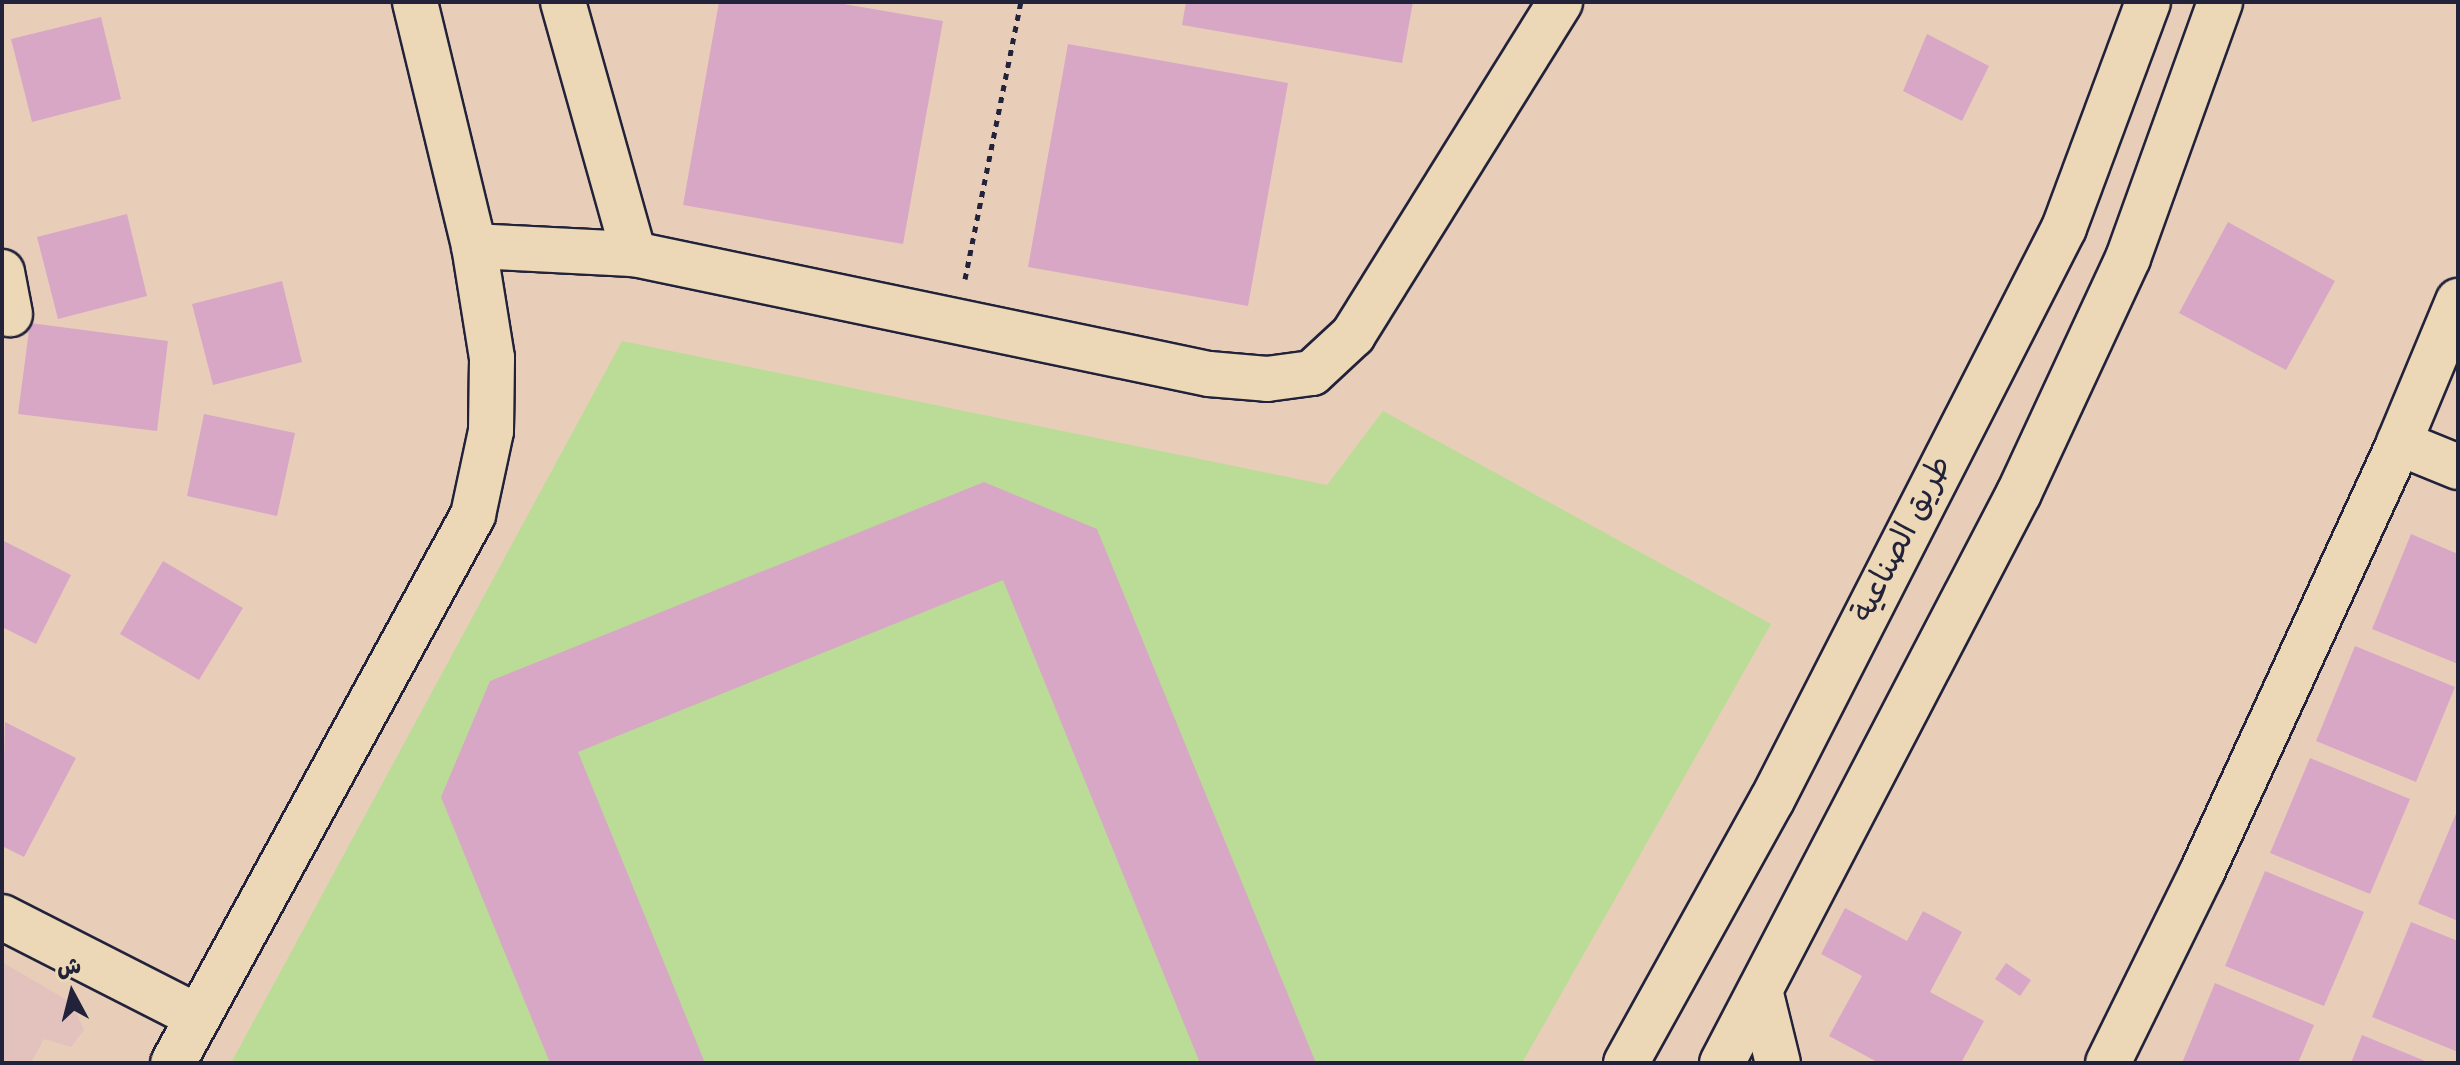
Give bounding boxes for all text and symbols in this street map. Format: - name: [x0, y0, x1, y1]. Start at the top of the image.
- street label: طريق الصناعية: [1846, 450, 1962, 630]
- text: ش: [55, 952, 83, 987]
- north arrow: [32, 953, 112, 1033]

